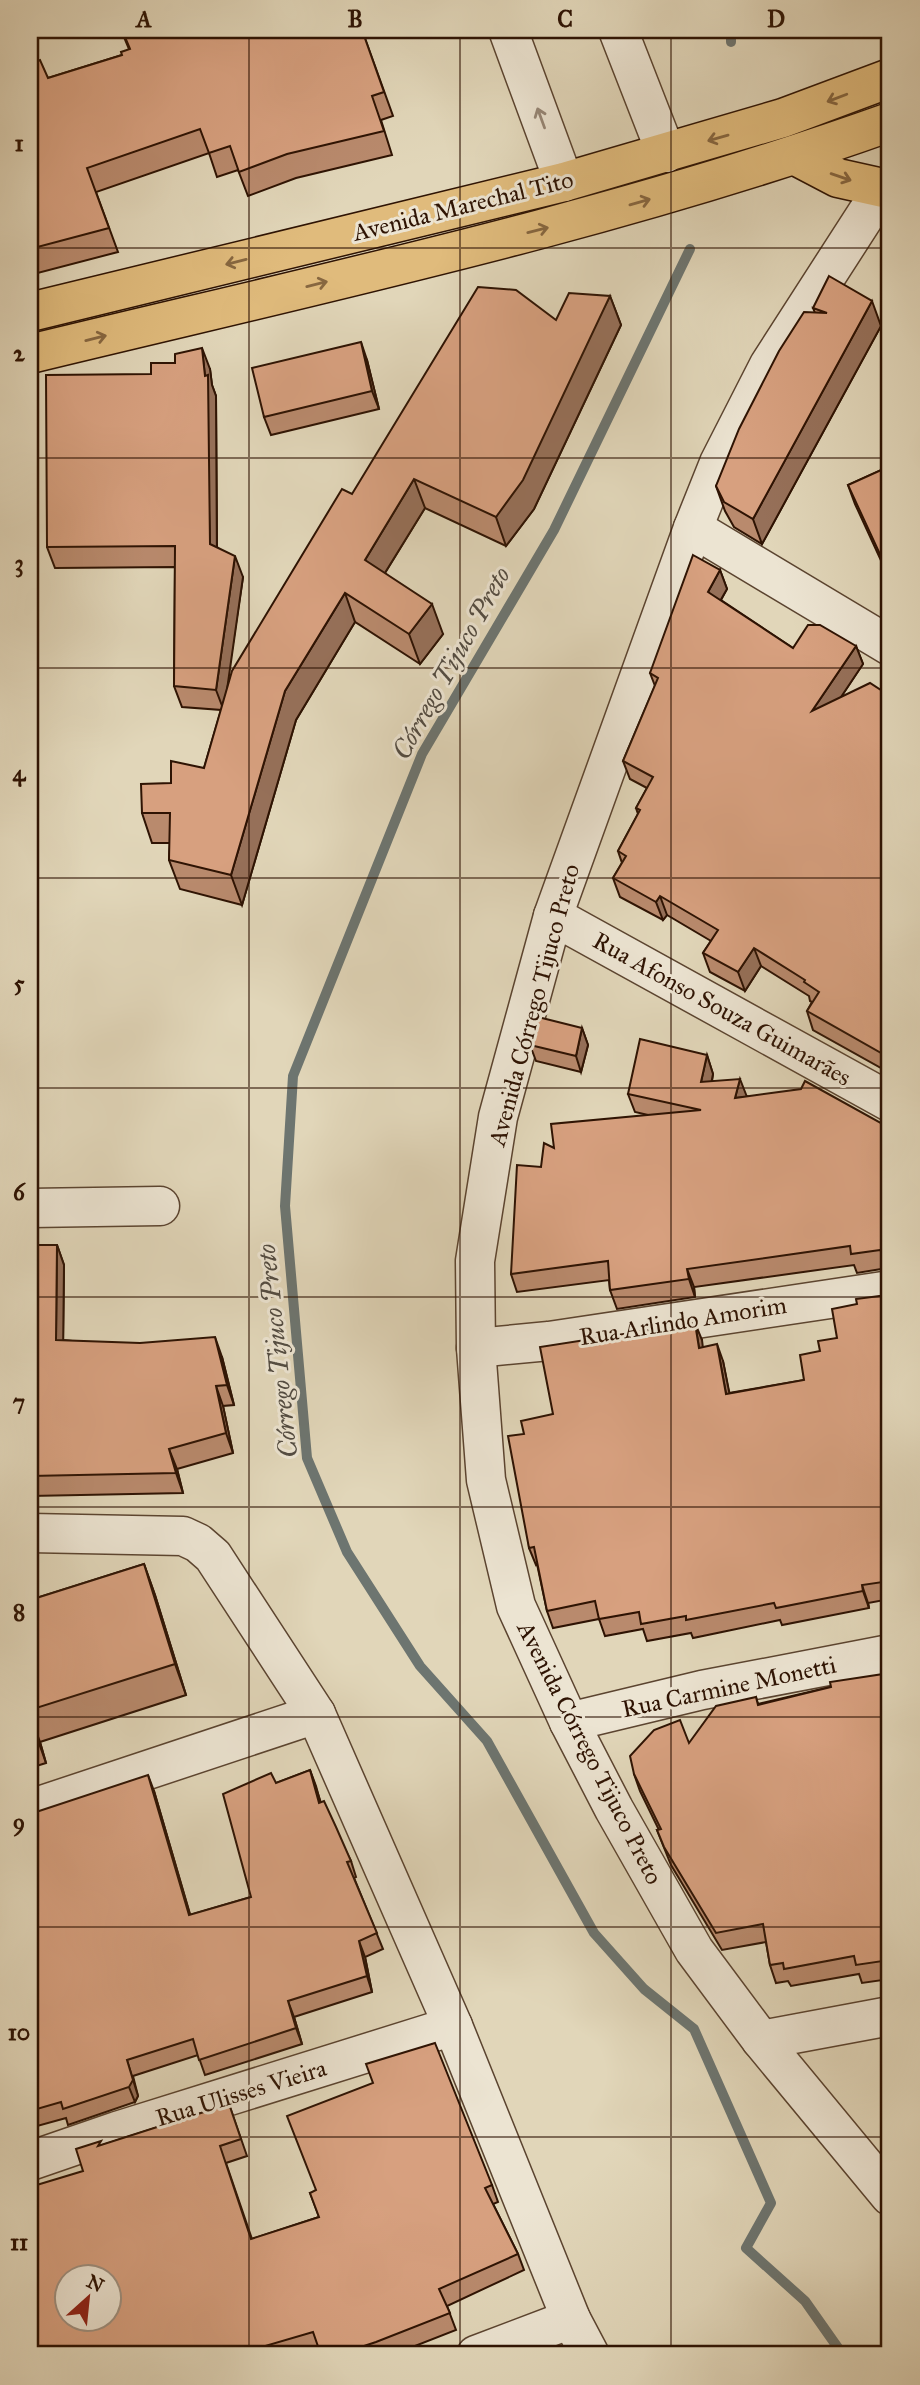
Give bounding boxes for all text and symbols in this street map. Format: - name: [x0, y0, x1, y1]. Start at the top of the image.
- text: A: [134, 5, 152, 33]
- text: B: [347, 5, 363, 33]
- text: C: [557, 5, 573, 33]
- text: D: [767, 5, 785, 33]
- one-way arrow: [826, 93, 848, 106]
- one-way arrow: [533, 108, 546, 130]
- text: 1: [14, 129, 24, 157]
- one-way arrow: [707, 132, 729, 145]
- street label: Avenida Marechal Tito: [349, 164, 576, 248]
- one-way arrow: [830, 172, 852, 184]
- one-way arrow: [629, 194, 651, 207]
- one-way arrow: [526, 223, 549, 236]
- one-way arrow: [225, 256, 248, 269]
- one-way arrow: [305, 277, 328, 290]
- one-way arrow: [84, 331, 107, 344]
- text: 2: [13, 339, 25, 367]
- text: 3: [14, 549, 24, 578]
- water label: Córrego Tijuco Preto: [385, 561, 517, 765]
- text: 4: [13, 759, 27, 787]
- street label: Avenida Córrego Tijuco Preto: [482, 861, 586, 1150]
- street label: Rua Afonso Souza Guimarães: [588, 925, 856, 1093]
- text: 5: [14, 969, 25, 997]
- text: 6: [13, 1178, 26, 1206]
- water label: Córrego Tijuco Preto: [250, 1242, 304, 1460]
- street label: Rua Arlindo Amorim: [577, 1290, 789, 1352]
- text: 7: [13, 1388, 25, 1416]
- text: 8: [13, 1598, 25, 1626]
- street label: Avenida Córrego Tijuco Preto: [510, 1616, 669, 1889]
- street label: Rua Carmine Monetti: [619, 1650, 839, 1724]
- text: 9: [13, 1808, 25, 1837]
- text: 10: [8, 2018, 30, 2046]
- street label: Rua Ulisses Vieira: [152, 2053, 331, 2133]
- text: 11: [10, 2228, 28, 2256]
- north arrow: [52, 2262, 122, 2332]
- text: N: [83, 2269, 108, 2297]

